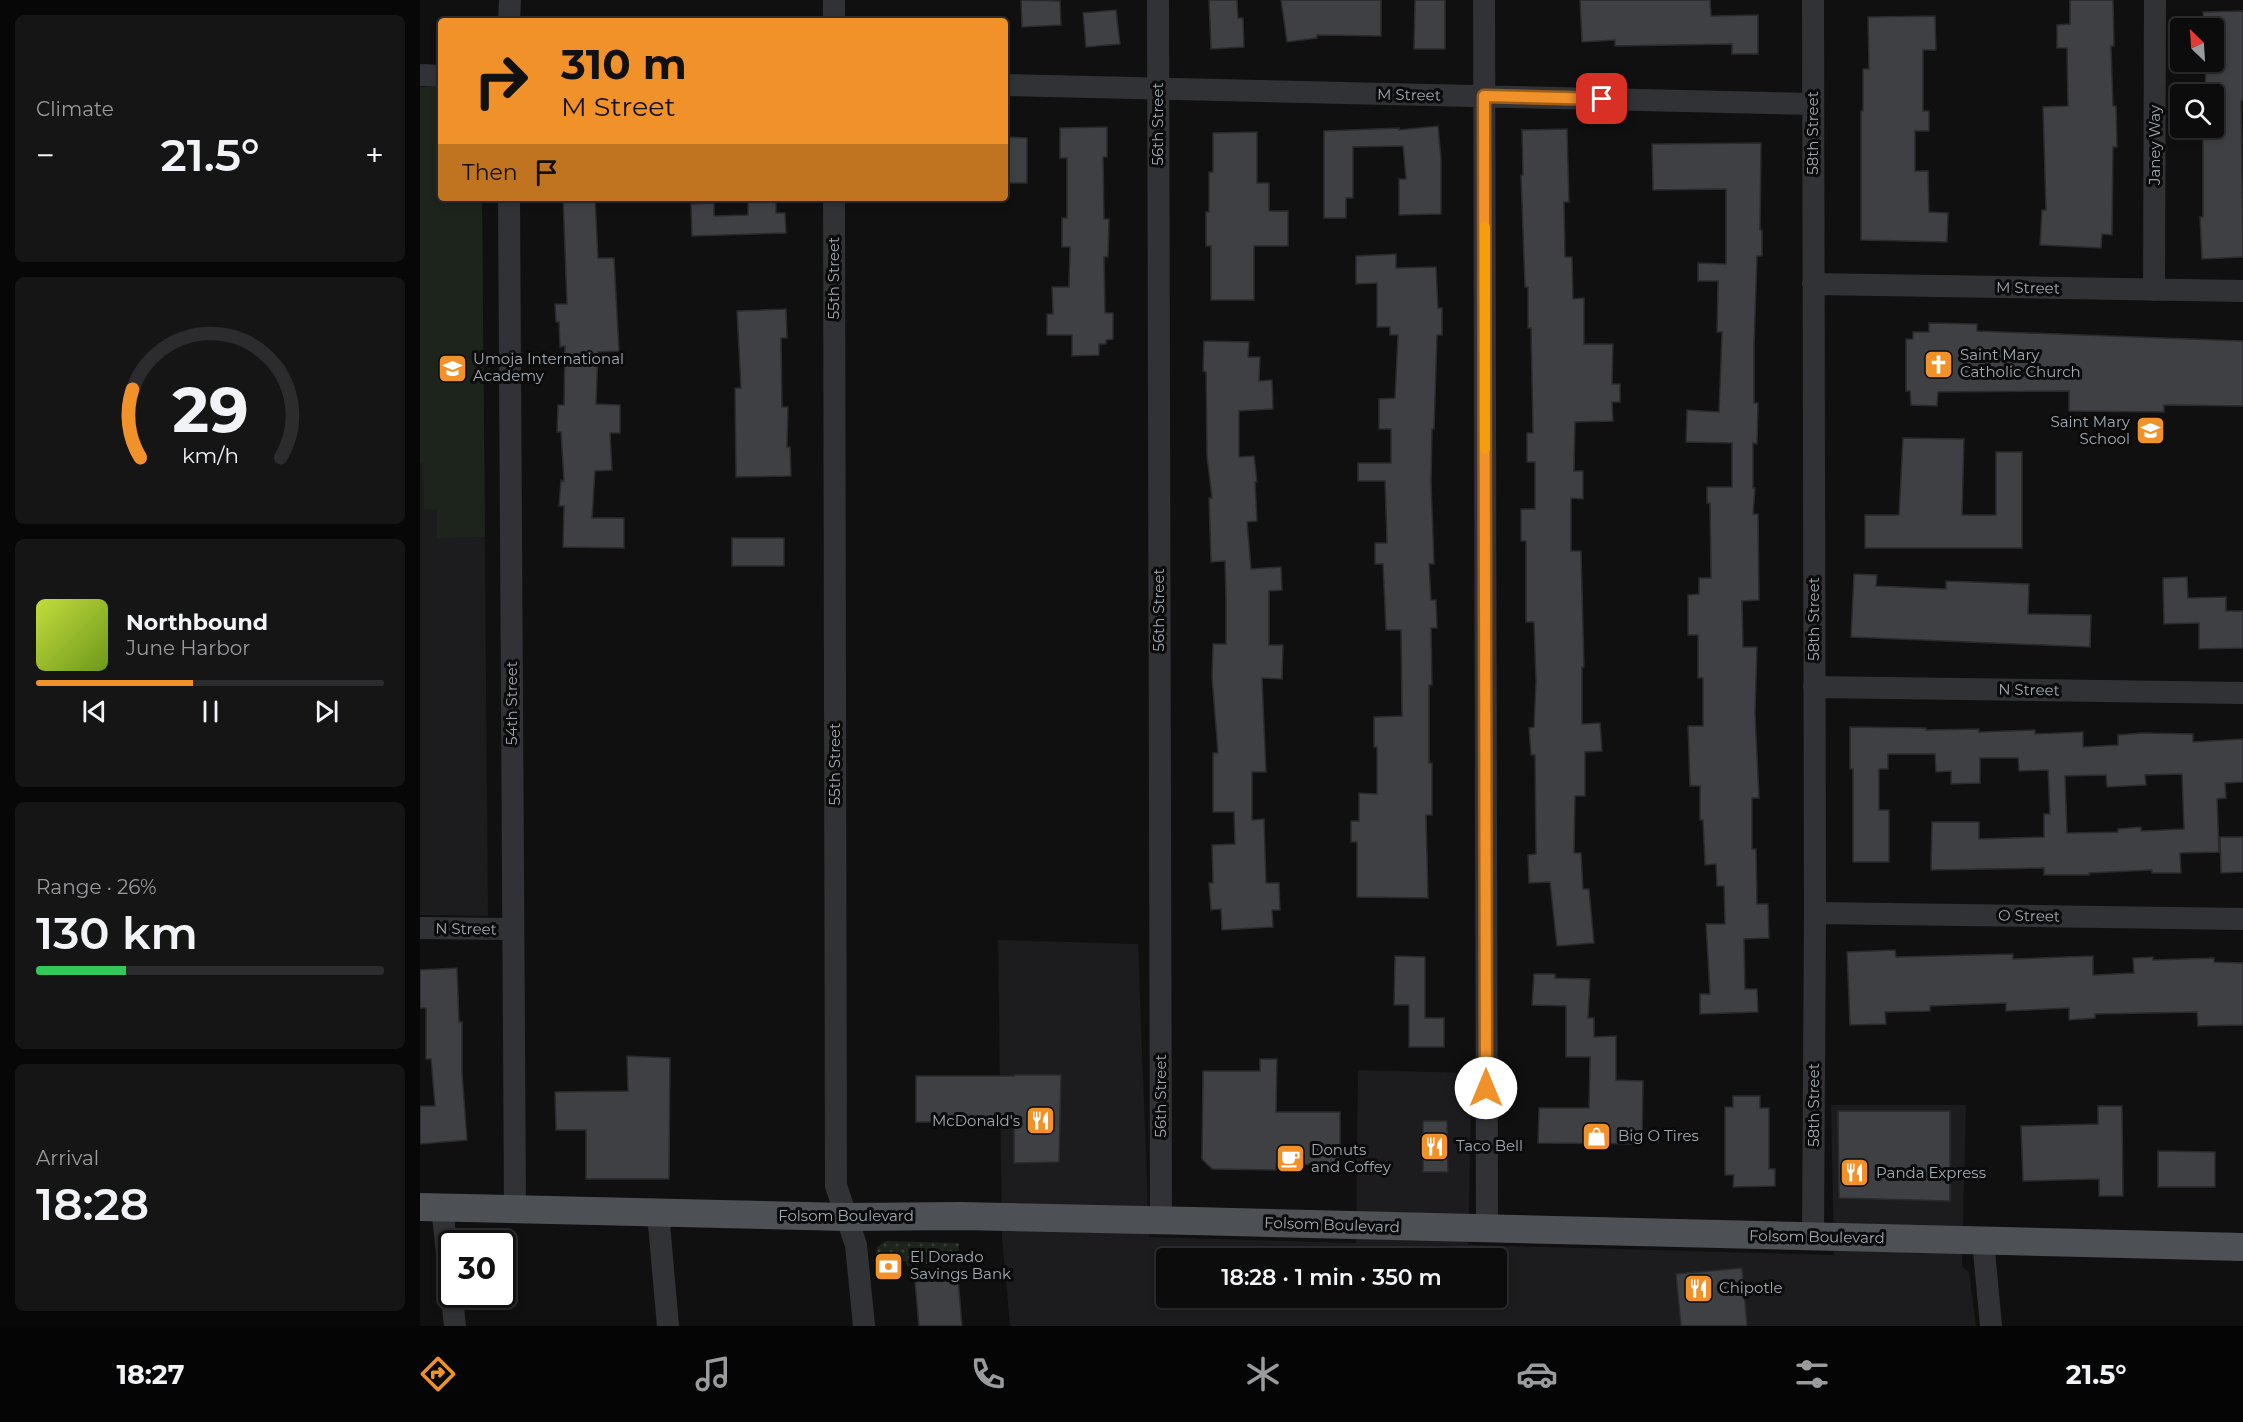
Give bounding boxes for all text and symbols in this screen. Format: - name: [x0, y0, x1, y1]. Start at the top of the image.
- north arrow: [2170, 18, 2224, 72]
- map controls: [2170, 18, 2224, 138]
- text: 310 m: [561, 38, 687, 90]
- icon: right: [462, 42, 540, 120]
- pin: [1576, 73, 1627, 124]
- street label: 56th Street: [1148, 82, 1167, 166]
- icon: arrive: [1585, 82, 1618, 115]
- street label: M Street: [1377, 84, 1441, 105]
- button: search: [2170, 84, 2224, 138]
- text: M Street: [561, 90, 676, 123]
- street label: 58th Street: [1803, 91, 1822, 175]
- text: Climate: [36, 97, 114, 121]
- street label: Janey Way: [2145, 104, 2164, 186]
- text: 21.5°: [160, 127, 260, 182]
- text: −: [36, 135, 55, 175]
- text: +: [365, 135, 384, 175]
- icon: arrive: [530, 156, 563, 189]
- text: Then: [462, 159, 518, 186]
- street label: 55th Street: [824, 237, 843, 319]
- street label: M Street: [1996, 277, 2060, 298]
- place label: Saint Mary Catholic Church: [1960, 345, 2081, 381]
- church icon: Saint Mary Catholic Church: [1923, 348, 1955, 380]
- place label: Umoja International Academy: [473, 349, 624, 385]
- school or university icon: Umoja International Academy: [436, 352, 468, 384]
- text: 29: [172, 372, 248, 448]
- place label: Saint Mary School: [2051, 412, 2131, 448]
- school or university icon: Saint Mary School: [2135, 415, 2167, 447]
- text: km/h: [181, 442, 239, 468]
- street label: 56th Street: [1149, 568, 1168, 652]
- street label: 58th Street: [1804, 577, 1823, 661]
- text: Northbound: [126, 609, 268, 636]
- text: June Harbor: [126, 636, 250, 660]
- street label: 54th Street: [502, 661, 521, 745]
- street label: N Street: [1998, 679, 2060, 700]
- icon: previous: [78, 695, 111, 728]
- icon: pause: [194, 695, 227, 728]
- icon: next: [310, 695, 343, 728]
- street label: 55th Street: [825, 723, 844, 805]
- text: Range · 26%: [36, 875, 157, 899]
- text: 130 km: [36, 905, 198, 960]
- street label: O Street: [1998, 905, 2060, 926]
- street label: N Street: [435, 918, 497, 939]
- street label: 56th Street: [1151, 1054, 1170, 1138]
- position arrow: [1454, 1056, 1518, 1120]
- street label: 58th Street: [1804, 1063, 1823, 1147]
- restaurant icon: McDonald's: [1025, 1105, 1057, 1137]
- place label: McDonald's: [932, 1111, 1020, 1130]
- shop icon: Big O Tires: [1581, 1120, 1613, 1152]
- place label: Big O Tires: [1618, 1126, 1699, 1145]
- restaurant icon: Taco Bell: [1419, 1130, 1451, 1162]
- place label: Taco Bell: [1456, 1136, 1523, 1155]
- place label: Donuts and Coffey: [1311, 1140, 1392, 1176]
- cafe icon: Donuts and Coffey: [1274, 1143, 1306, 1175]
- text: Arrival: [36, 1146, 99, 1170]
- restaurant icon: Panda Express: [1839, 1157, 1871, 1189]
- place label: Panda Express: [1876, 1163, 1986, 1182]
- text: 18:28: [36, 1176, 149, 1231]
- street label: Folsom Boulevard: [778, 1206, 914, 1225]
- street label: Folsom Boulevard: [1264, 1213, 1400, 1236]
- street label: Folsom Boulevard: [1749, 1226, 1885, 1247]
- speed limit sign: 30: [438, 1230, 516, 1308]
- place label: El Dorado Savings Bank: [910, 1247, 1011, 1283]
- bank icon: El Dorado Savings Bank: [873, 1250, 905, 1282]
- text: 18:28 · 1 min · 350 m: [1221, 1264, 1442, 1291]
- restaurant icon: Chipotle: [1682, 1272, 1714, 1304]
- place label: Chipotle: [1719, 1278, 1783, 1297]
- icon: directions: [417, 1353, 459, 1395]
- icon: music: [692, 1353, 734, 1395]
- icon: phone: [967, 1353, 1009, 1395]
- icon: climate: [1242, 1353, 1284, 1395]
- icon: car: [1516, 1353, 1558, 1395]
- icon: filters: [1791, 1353, 1833, 1395]
- text: 18:27: [116, 1358, 185, 1391]
- text: 21.5°: [2066, 1358, 2127, 1391]

